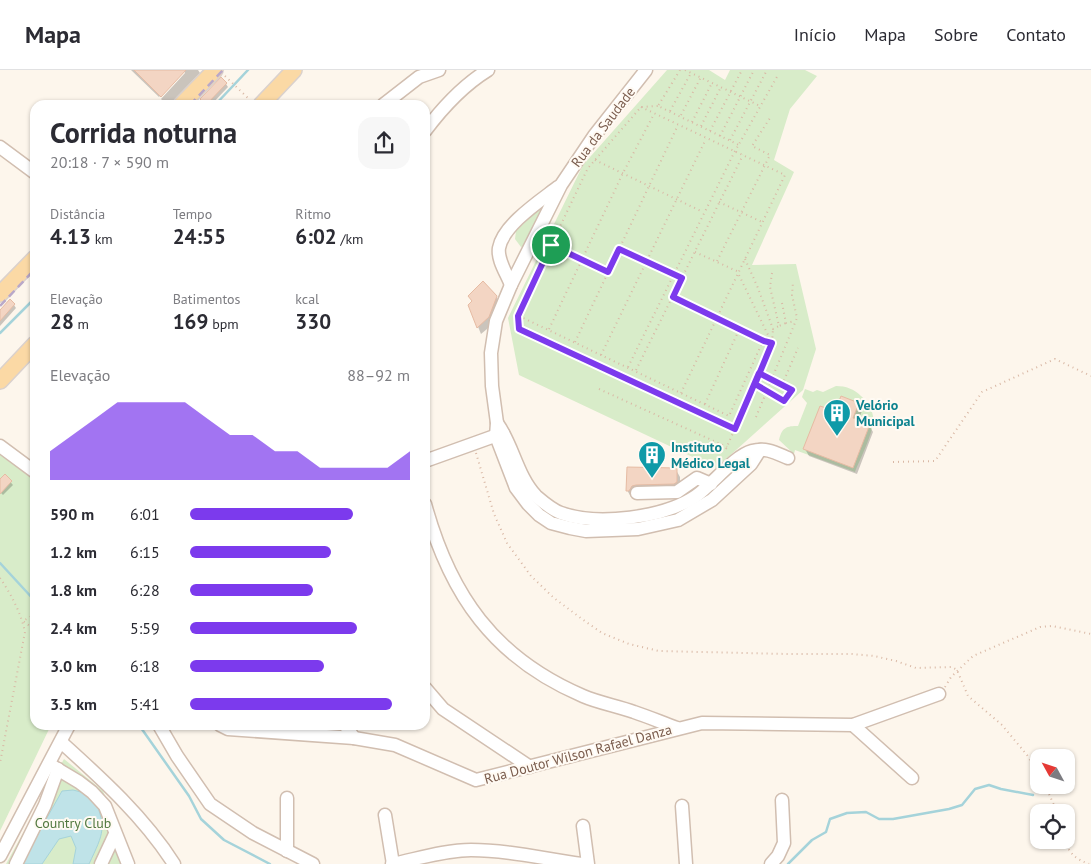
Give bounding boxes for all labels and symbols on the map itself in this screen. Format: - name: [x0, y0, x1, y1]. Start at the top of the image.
- street label: Rua da Saudade: [567, 83, 639, 171]
- pin: [530, 224, 572, 266]
- place label: Velório Municipal: [855, 396, 915, 430]
- building icon: Velório Municipal: [822, 398, 852, 437]
- place label: Instituto Médico Legal: [671, 438, 751, 472]
- building icon: Instituto Médico Legal: [637, 440, 667, 479]
- street label: Rua Doutor Wilson Rafael Danza: [482, 720, 674, 788]
- north arrow: [1030, 749, 1075, 794]
- park label: Country Club: [35, 814, 111, 832]

